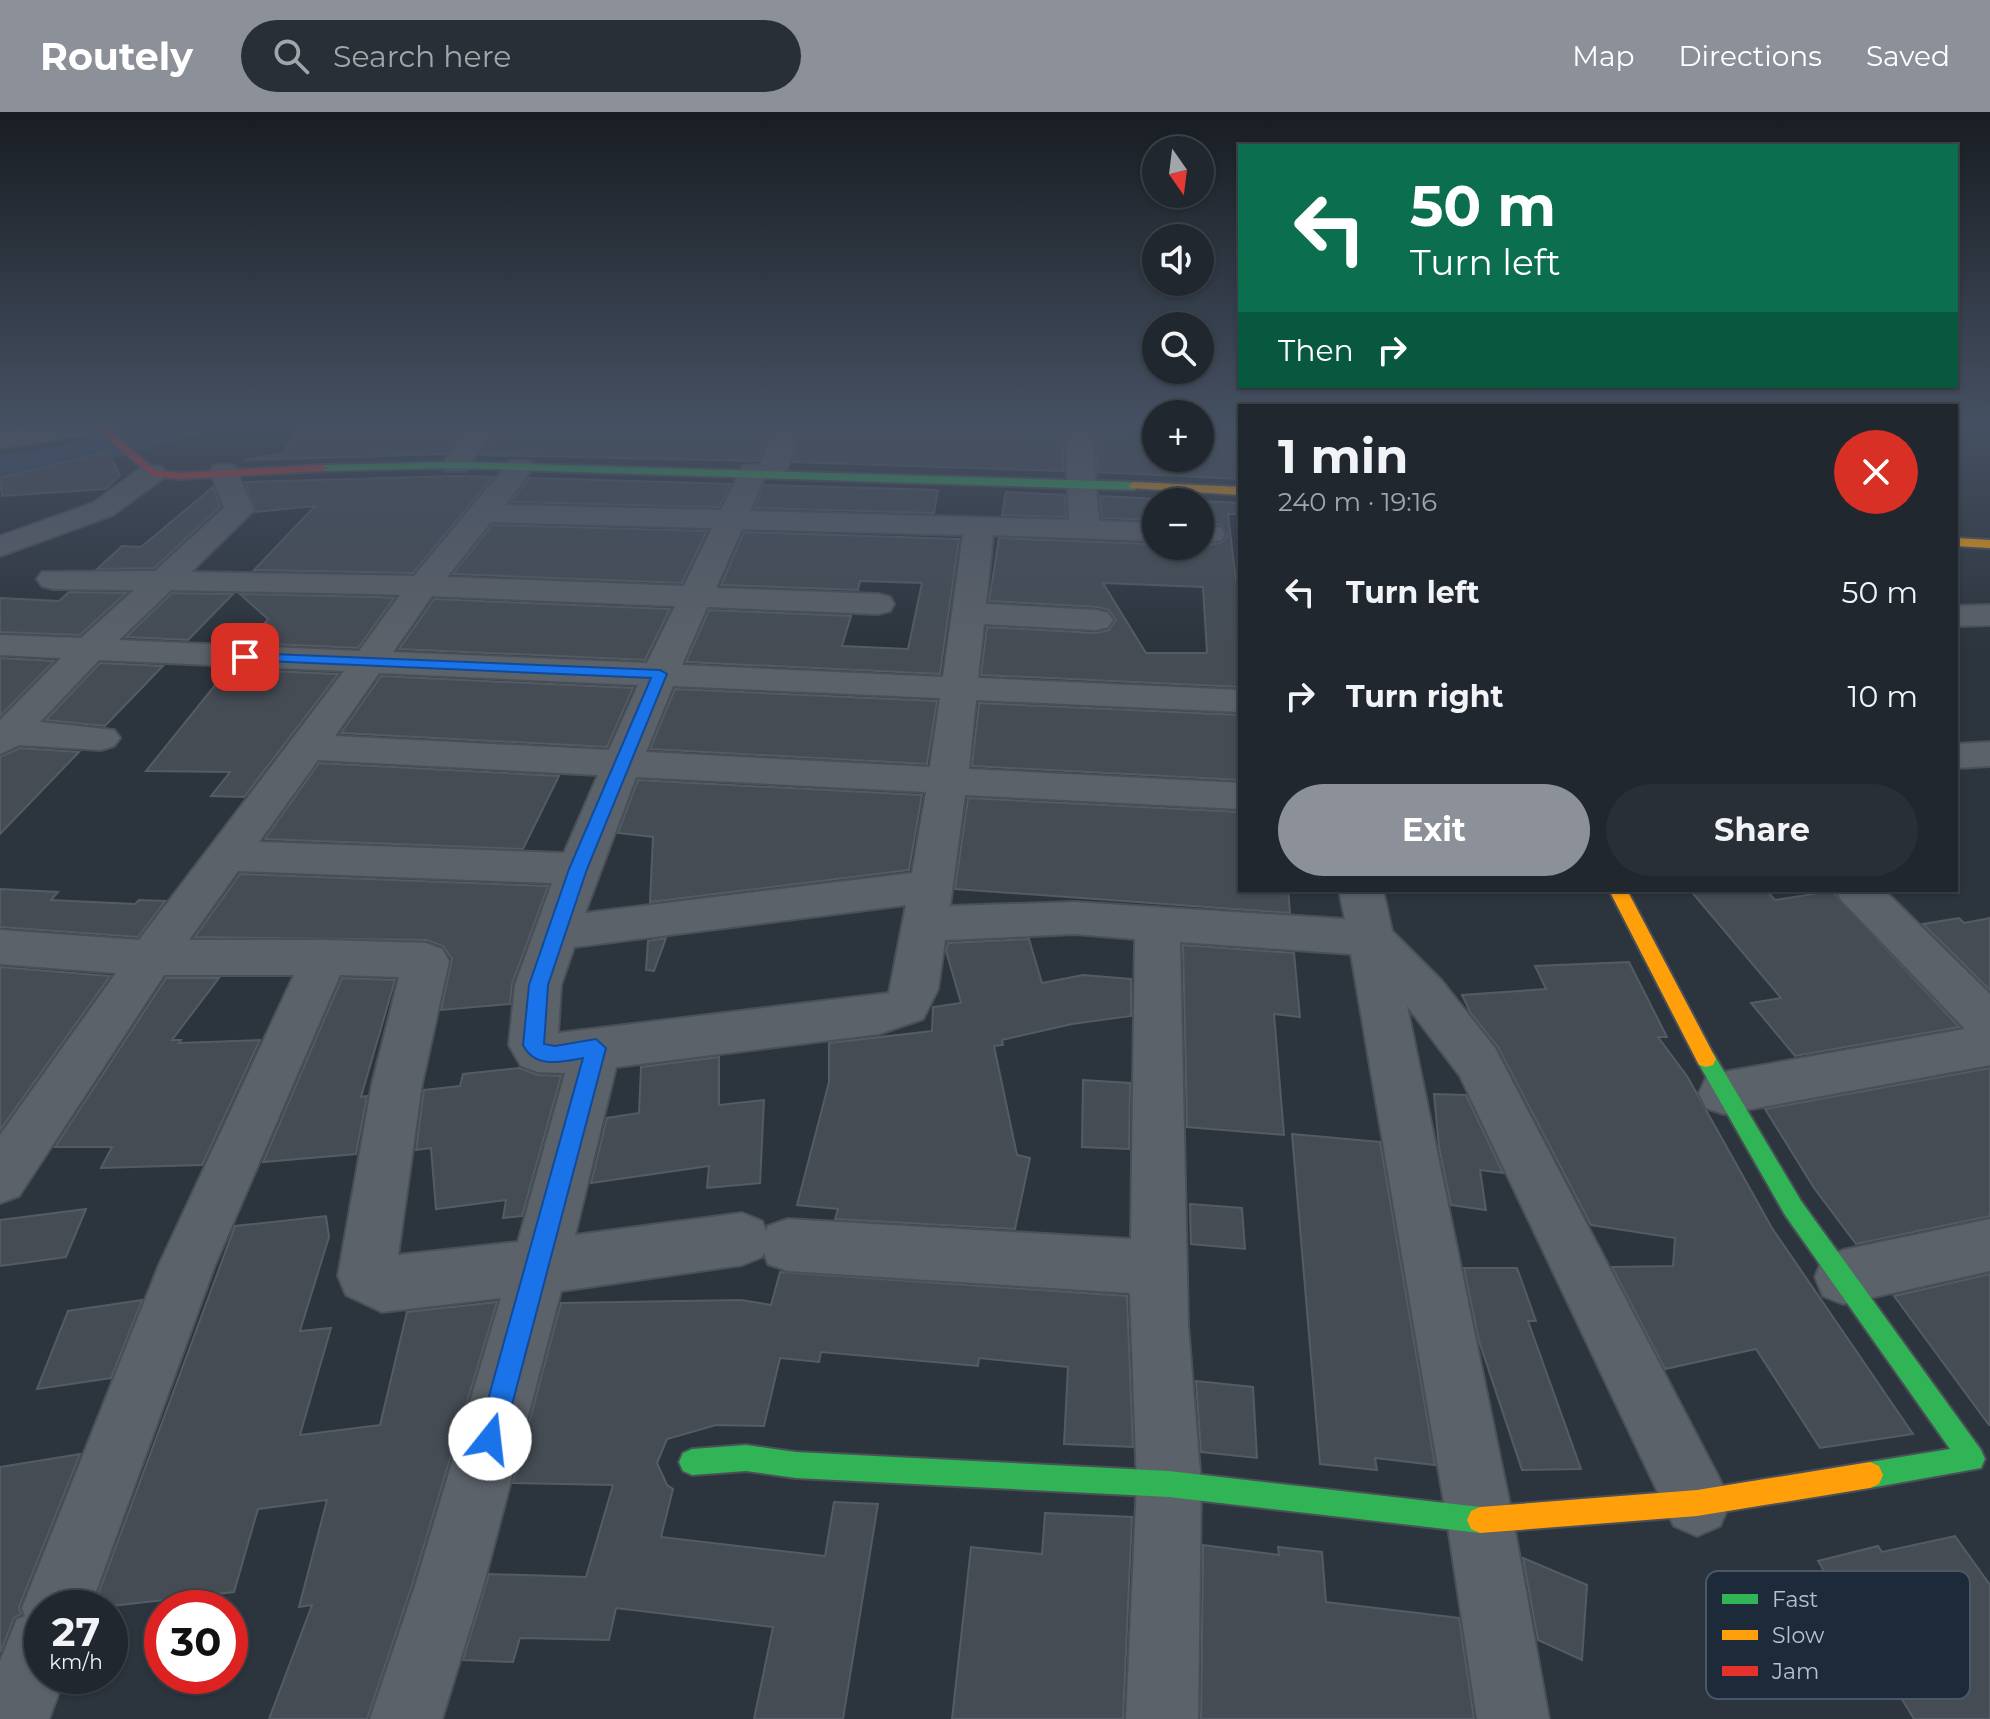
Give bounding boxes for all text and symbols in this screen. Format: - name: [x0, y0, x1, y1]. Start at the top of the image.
- search box: [241, 20, 801, 92]
- text: Routely: [40, 33, 193, 80]
- icon: search: [269, 34, 313, 78]
- text: Search here: [333, 38, 511, 75]
- text: Map: [1572, 39, 1634, 73]
- text: Directions: [1678, 39, 1822, 73]
- text: Saved: [1866, 39, 1950, 73]
- north arrow: [1142, 136, 1214, 208]
- map controls: [1142, 136, 1214, 560]
- text: 50 m: [1410, 172, 1556, 240]
- icon: left: [1278, 176, 1382, 280]
- button: sound: [1142, 224, 1214, 296]
- text: Turn left: [1410, 240, 1561, 284]
- button: search: [1142, 312, 1214, 384]
- icon: right: [1370, 328, 1414, 372]
- text: Then: [1278, 332, 1354, 369]
- button: +: [1142, 400, 1214, 472]
- text: 1 min: [1278, 427, 1408, 485]
- button: close: [1834, 430, 1918, 514]
- text: 240 m · 19:16: [1278, 486, 1437, 518]
- button: −: [1142, 488, 1214, 560]
- icon: left: [1278, 570, 1322, 614]
- text: Turn left: [1346, 574, 1479, 611]
- text: 50 m: [1841, 574, 1918, 611]
- pin: [211, 623, 279, 691]
- icon: arrive: [223, 635, 267, 679]
- icon: right: [1278, 674, 1322, 718]
- text: Turn right: [1346, 678, 1503, 715]
- text: 10 m: [1848, 678, 1918, 715]
- button: Exit: [1278, 784, 1590, 876]
- button: Share: [1606, 784, 1918, 876]
- position arrow: [448, 1397, 532, 1481]
- legend: [1706, 1571, 1970, 1699]
- text: Fast: [1772, 1586, 1818, 1613]
- speed limit sign: 30: [144, 1590, 248, 1694]
- text: 27: [52, 1607, 100, 1656]
- text: Slow: [1772, 1622, 1825, 1649]
- text: km/h: [49, 1650, 103, 1674]
- text: Jam: [1771, 1658, 1819, 1685]

